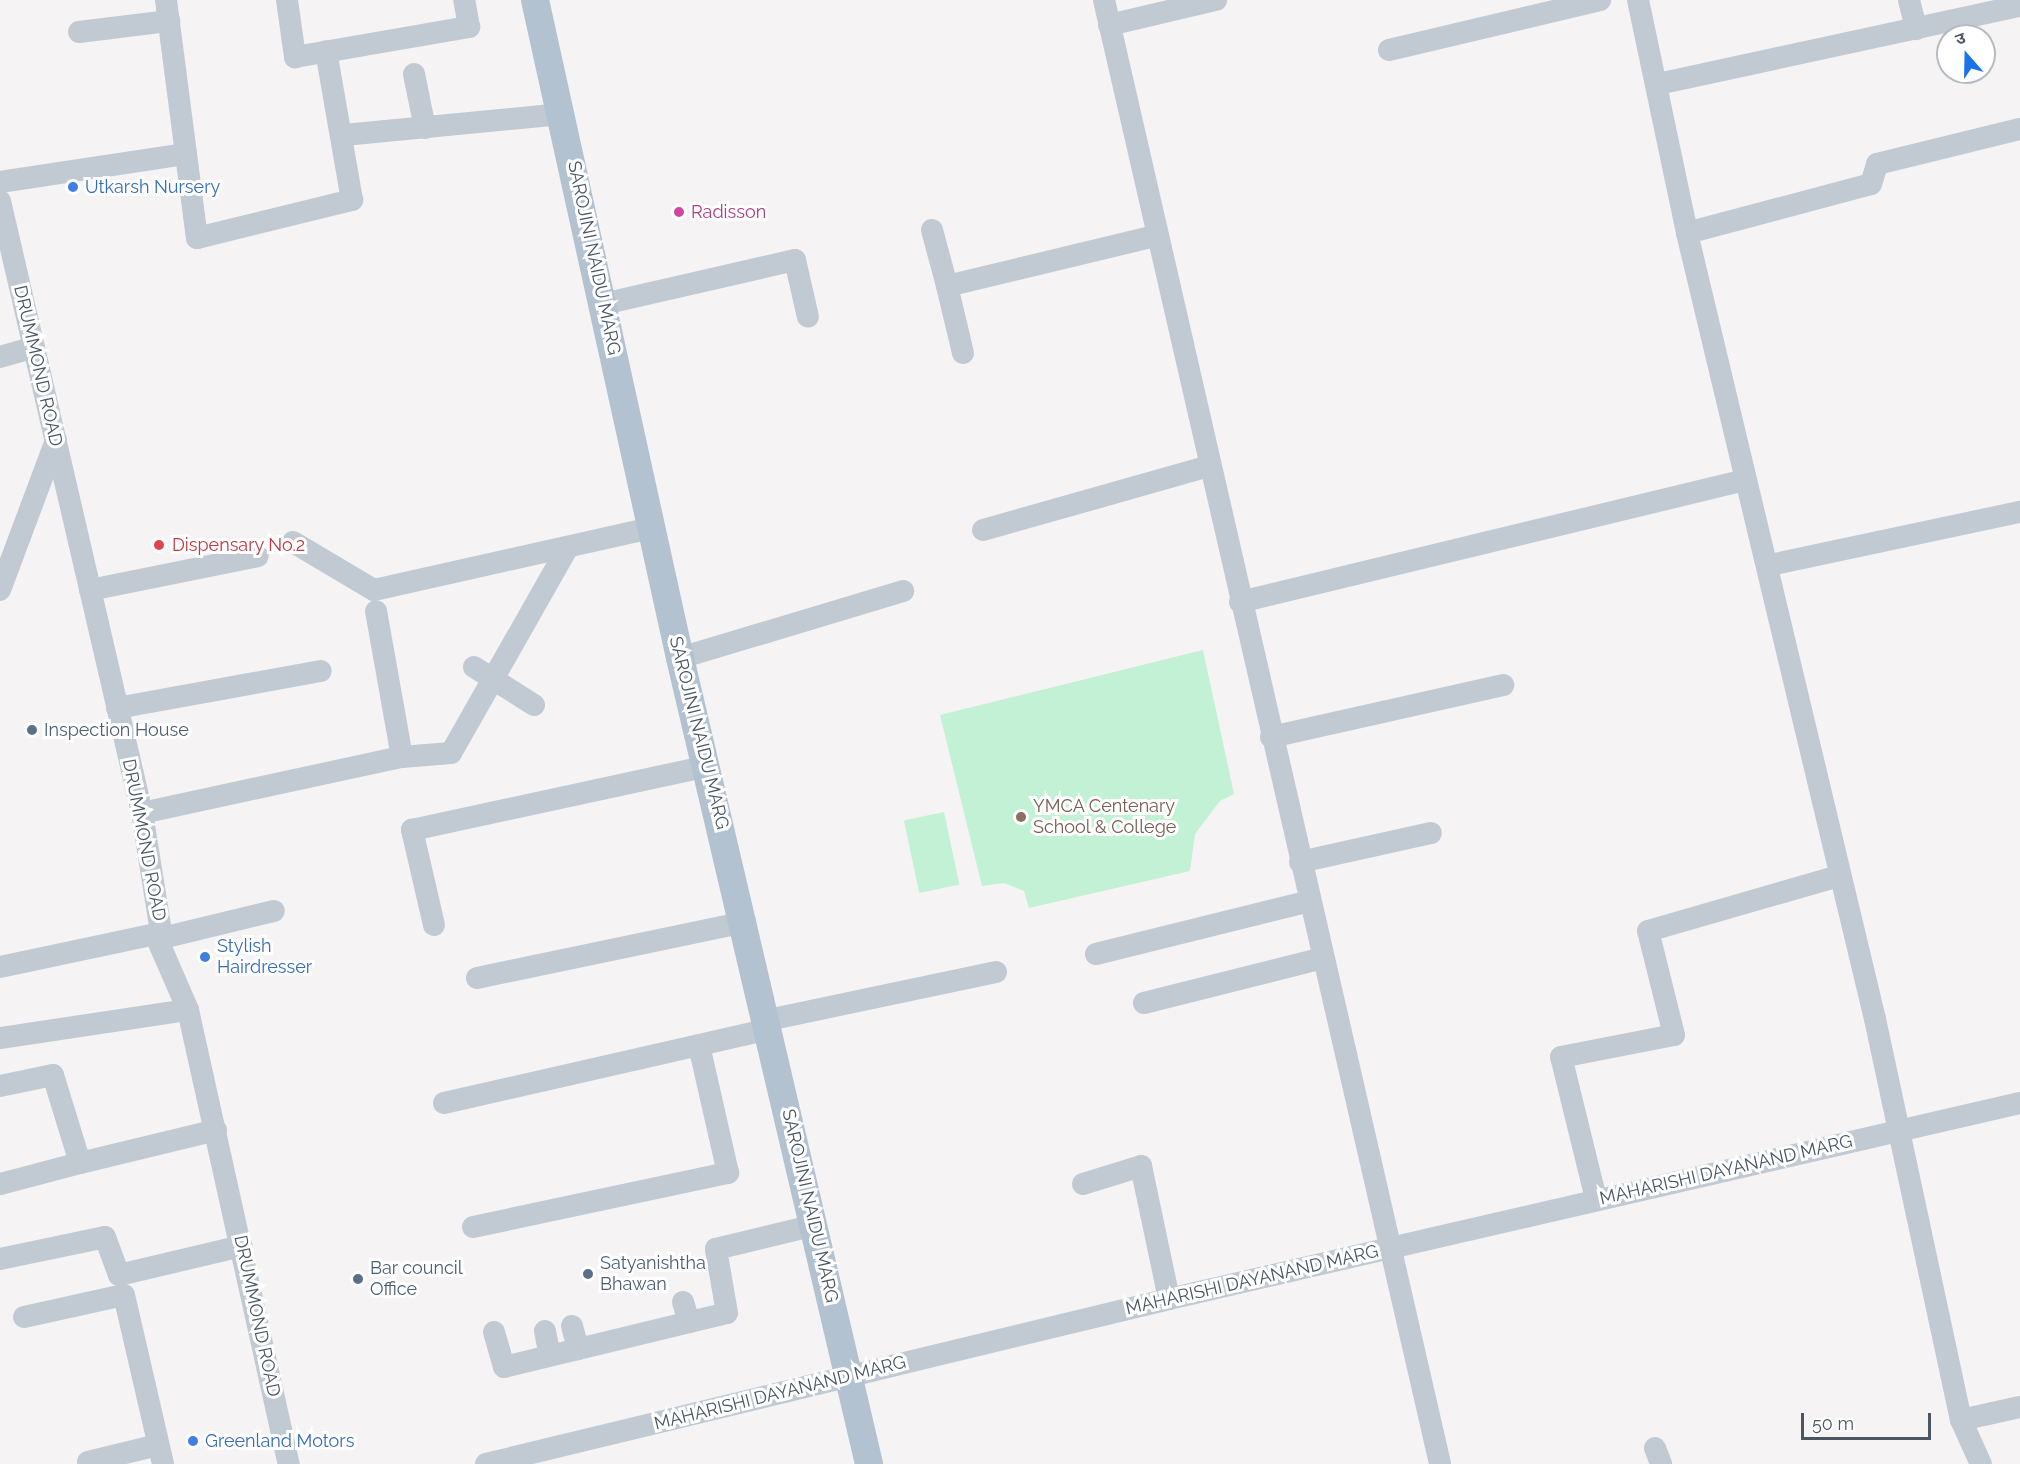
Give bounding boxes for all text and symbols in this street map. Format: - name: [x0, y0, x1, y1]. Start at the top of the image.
- north arrow: [1936, 24, 1996, 84]
- text: उ: [1953, 28, 1968, 49]
- street label: SAROJINI NAIDU MARG: [563, 159, 625, 357]
- place label: Utkarsh Nursery: [85, 176, 220, 198]
- marker: Utkarsh Nursery: [66, 180, 80, 194]
- place label: Radisson: [691, 201, 766, 223]
- marker: Radisson: [672, 205, 686, 219]
- street label: DRUMMOND ROAD: [9, 283, 67, 449]
- place label: Dispensary No.2: [172, 534, 306, 556]
- marker: Dispensary No.2: [150, 536, 168, 554]
- street label: SAROJINI NAIDU MARG: [665, 634, 733, 832]
- place label: Inspection House: [44, 719, 189, 741]
- marker: Inspection House: [25, 723, 39, 737]
- street label: DRUMMOND ROAD: [118, 757, 170, 923]
- place label: YMCA Centenary School & College: [1033, 796, 1177, 838]
- marker: YMCA Centenary School & College: [1014, 810, 1028, 824]
- place label: Stylish Hairdresser: [217, 936, 312, 978]
- marker: Stylish Hairdresser: [198, 950, 212, 964]
- street label: SAROJINI NAIDU MARG: [777, 1107, 843, 1305]
- street label: MAHARISHI DAYANAND MARG: [1598, 1130, 1854, 1210]
- street label: DRUMMOND ROAD: [229, 1233, 285, 1399]
- street label: MAHARISHI DAYANAND MARG: [1124, 1240, 1380, 1320]
- place label: Satyanishtha Bhawan: [600, 1253, 706, 1296]
- place label: Bar council Office: [370, 1258, 463, 1300]
- marker: Satyanishtha Bhawan: [581, 1267, 595, 1281]
- marker: Bar council Office: [351, 1272, 365, 1286]
- street label: MAHARISHI DAYANAND MARG: [652, 1351, 908, 1435]
- scale bar: [1804, 1401, 1934, 1439]
- text: 50 m: [1812, 1413, 1854, 1434]
- place label: Greenland Motors: [205, 1430, 354, 1452]
- marker: Greenland Motors: [186, 1434, 200, 1448]

